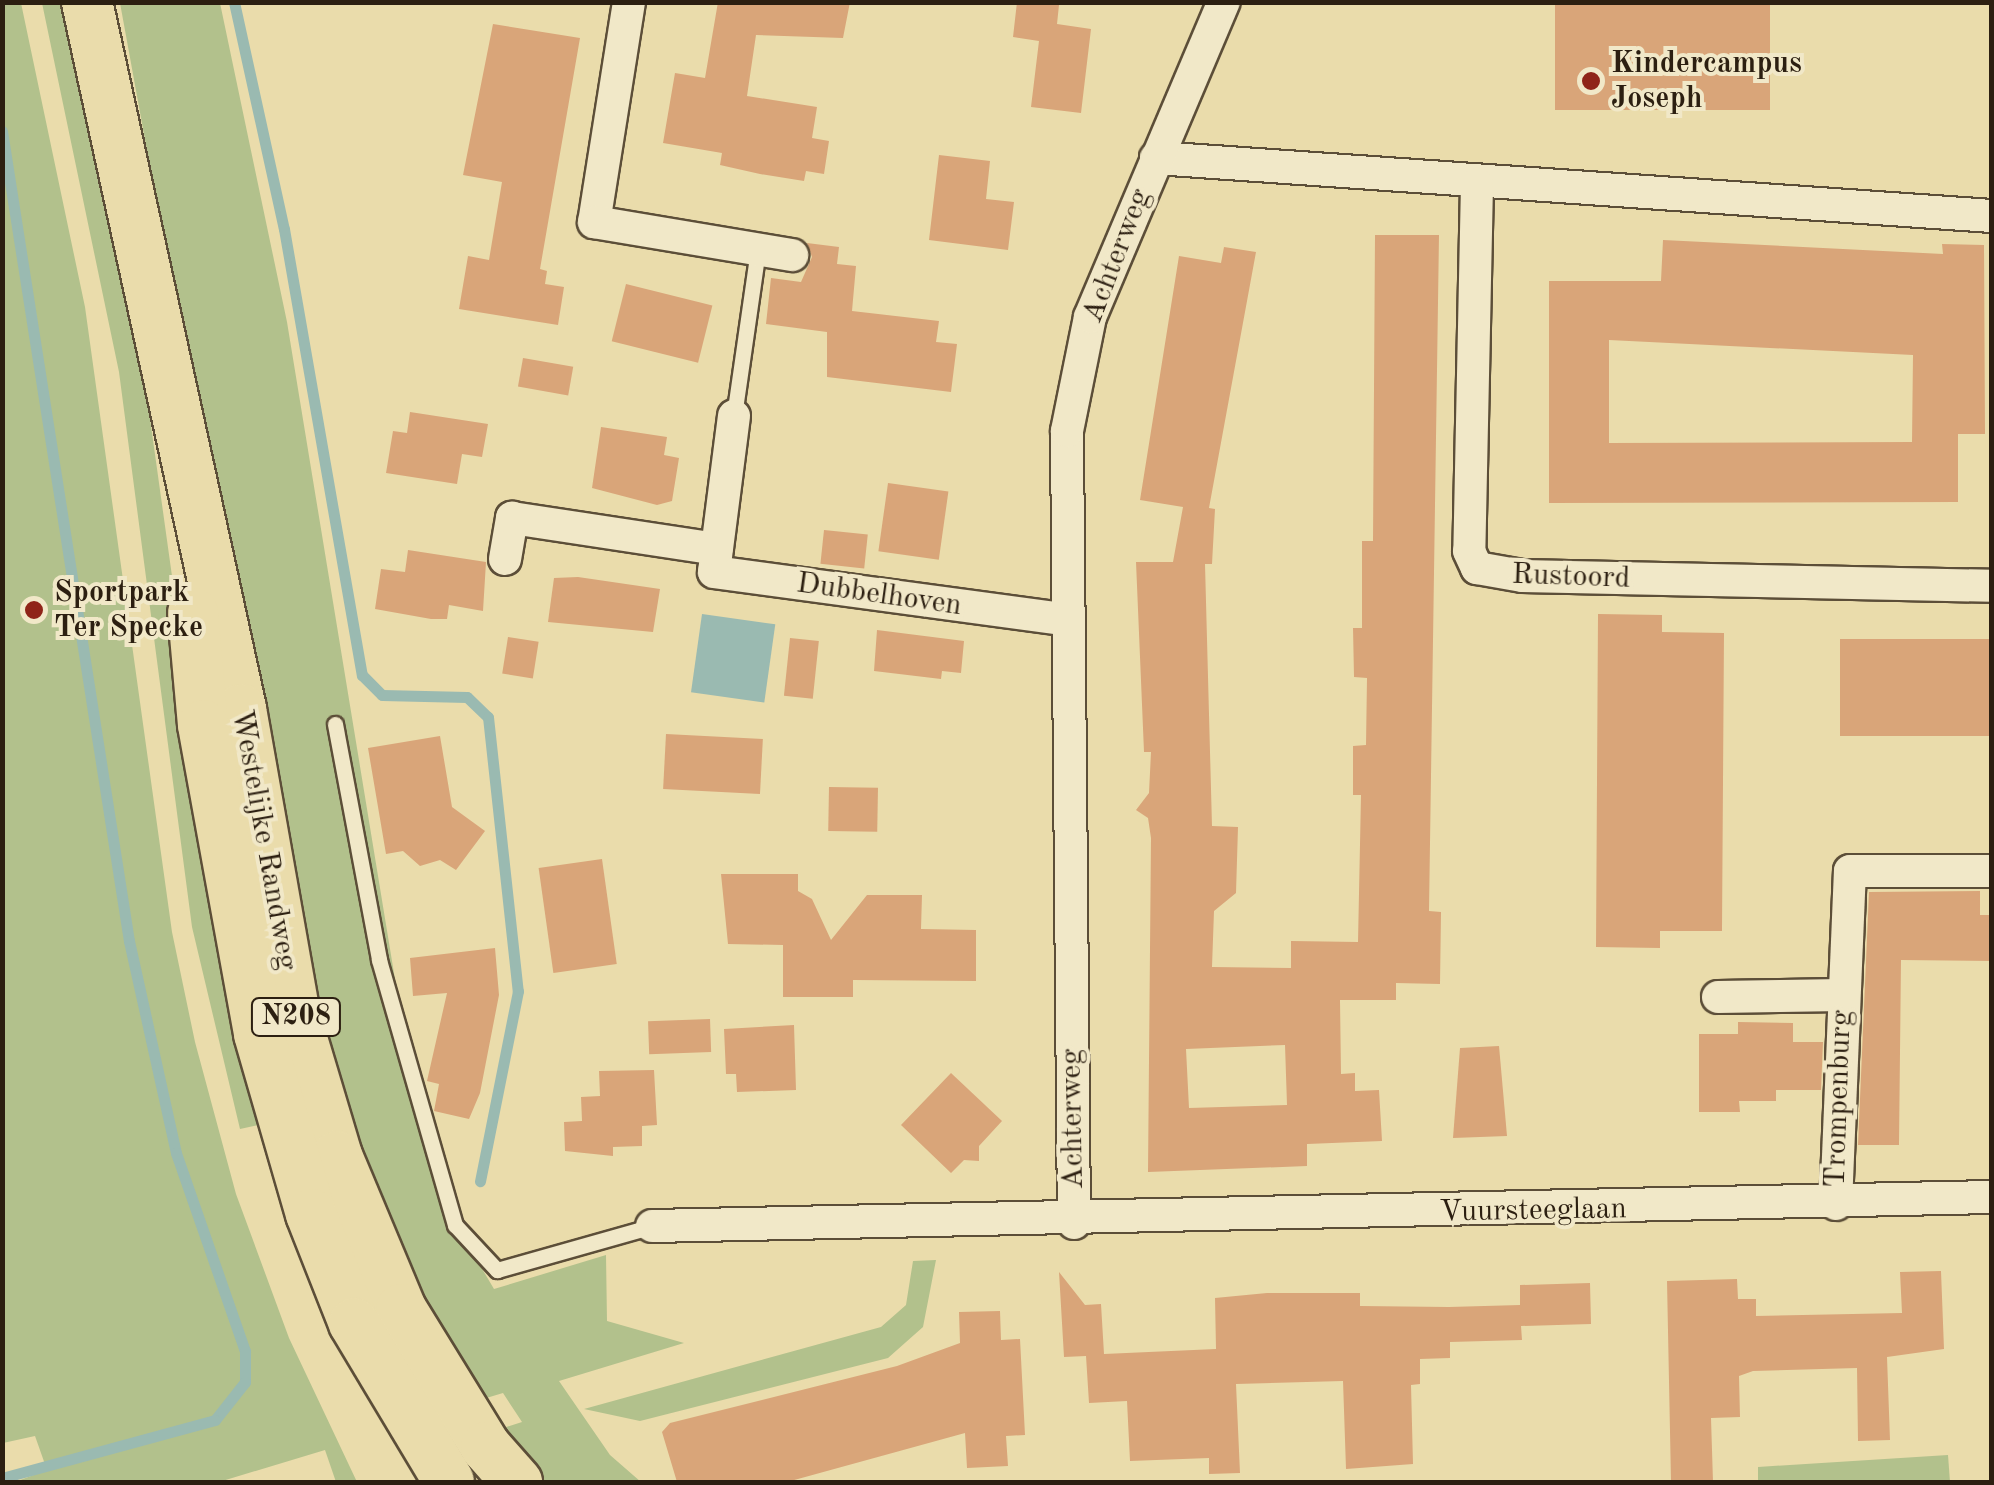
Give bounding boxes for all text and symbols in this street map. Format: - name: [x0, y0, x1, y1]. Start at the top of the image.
- place label: Kindercampus Joseph: [1611, 46, 1802, 116]
- marker: Kindercampus Joseph: [1580, 70, 1602, 92]
- street label: Achterweg: [1075, 184, 1159, 328]
- street label: Rustoord: [1511, 557, 1631, 597]
- street label: Dubbelhoven: [794, 566, 964, 624]
- place label: Sportpark Ter Specke: [54, 575, 203, 646]
- marker: Sportpark Ter Specke: [23, 599, 45, 621]
- street label: Westelijke Randweg: [223, 707, 305, 973]
- road number: N208: [248, 994, 344, 1040]
- street label: Trompenburg: [1818, 1010, 1860, 1188]
- street label: Achterweg: [1054, 1048, 1092, 1190]
- street label: Vuursteeglaan: [1439, 1191, 1627, 1231]

